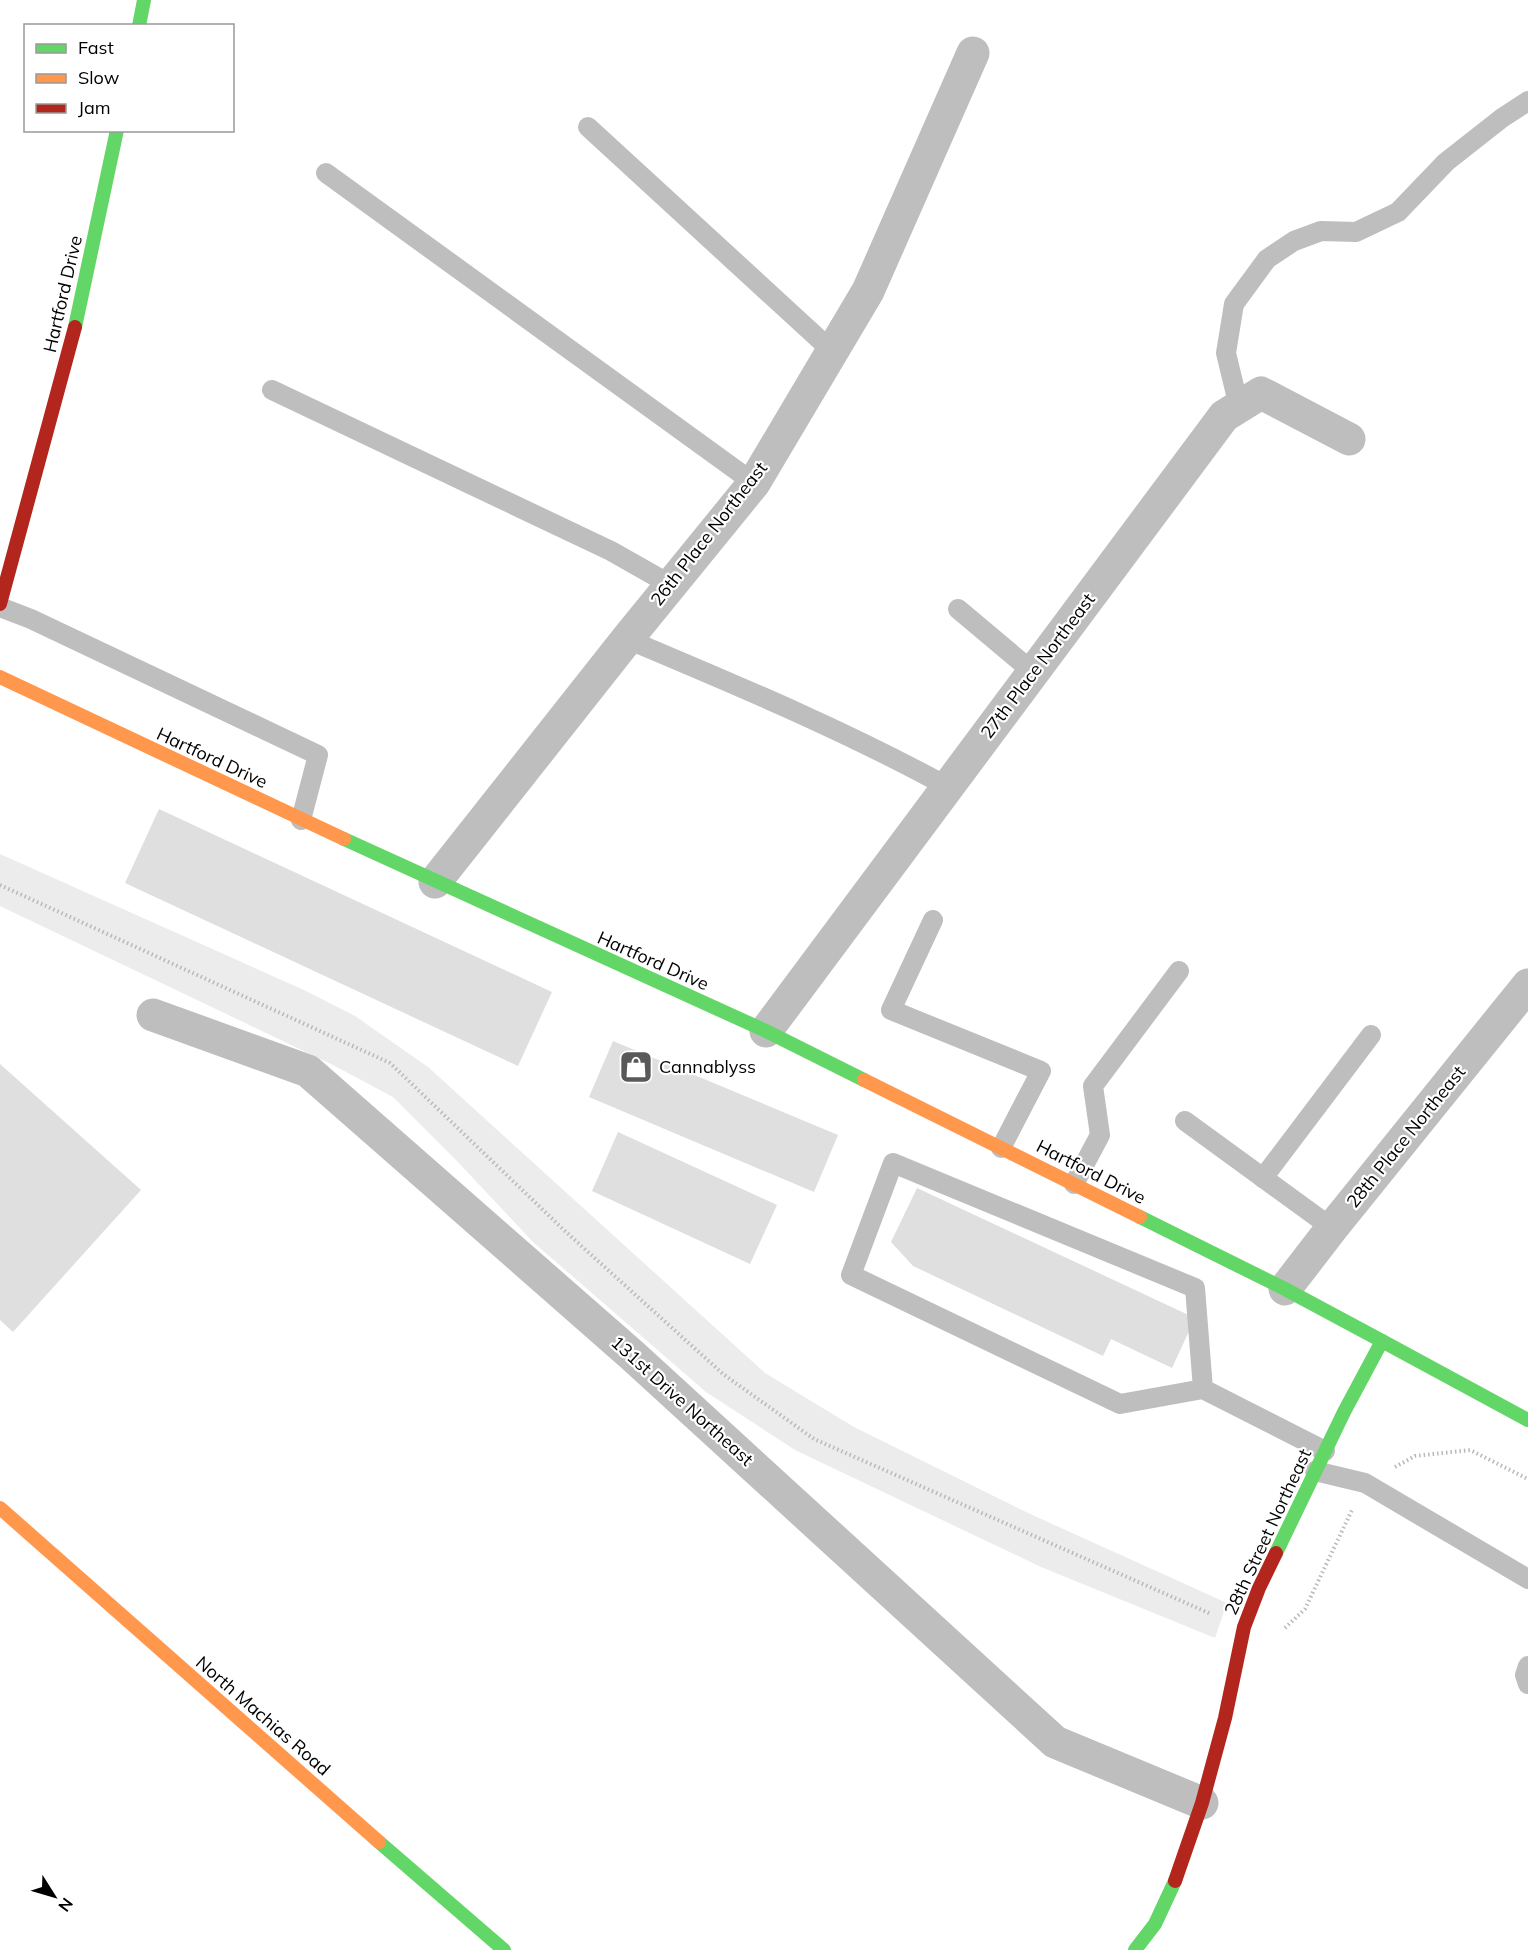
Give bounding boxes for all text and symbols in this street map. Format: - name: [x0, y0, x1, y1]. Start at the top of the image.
- legend: [24, 24, 234, 132]
- text: Fast: [78, 36, 114, 59]
- text: Slow: [78, 66, 120, 89]
- text: Jam: [78, 96, 111, 119]
- street label: Hartford Drive: [38, 233, 87, 355]
- street label: 26th Place Northeast: [645, 457, 772, 610]
- street label: 27th Place Northeast: [975, 588, 1100, 743]
- street label: Hartford Drive: [153, 722, 271, 793]
- street label: Hartford Drive: [594, 926, 712, 995]
- shop icon: Cannablyss: [618, 1049, 654, 1085]
- place label: Cannablyss: [659, 1055, 756, 1078]
- street label: 28th Place Northeast: [1341, 1061, 1470, 1212]
- street label: Hartford Drive: [1033, 1134, 1150, 1209]
- street label: 131st Drive Northeast: [606, 1331, 758, 1471]
- street label: 28th Street Northeast: [1219, 1445, 1316, 1619]
- street label: North Machias Road: [191, 1651, 335, 1780]
- north arrow: [24, 1866, 84, 1926]
- text: N: [54, 1894, 78, 1916]

